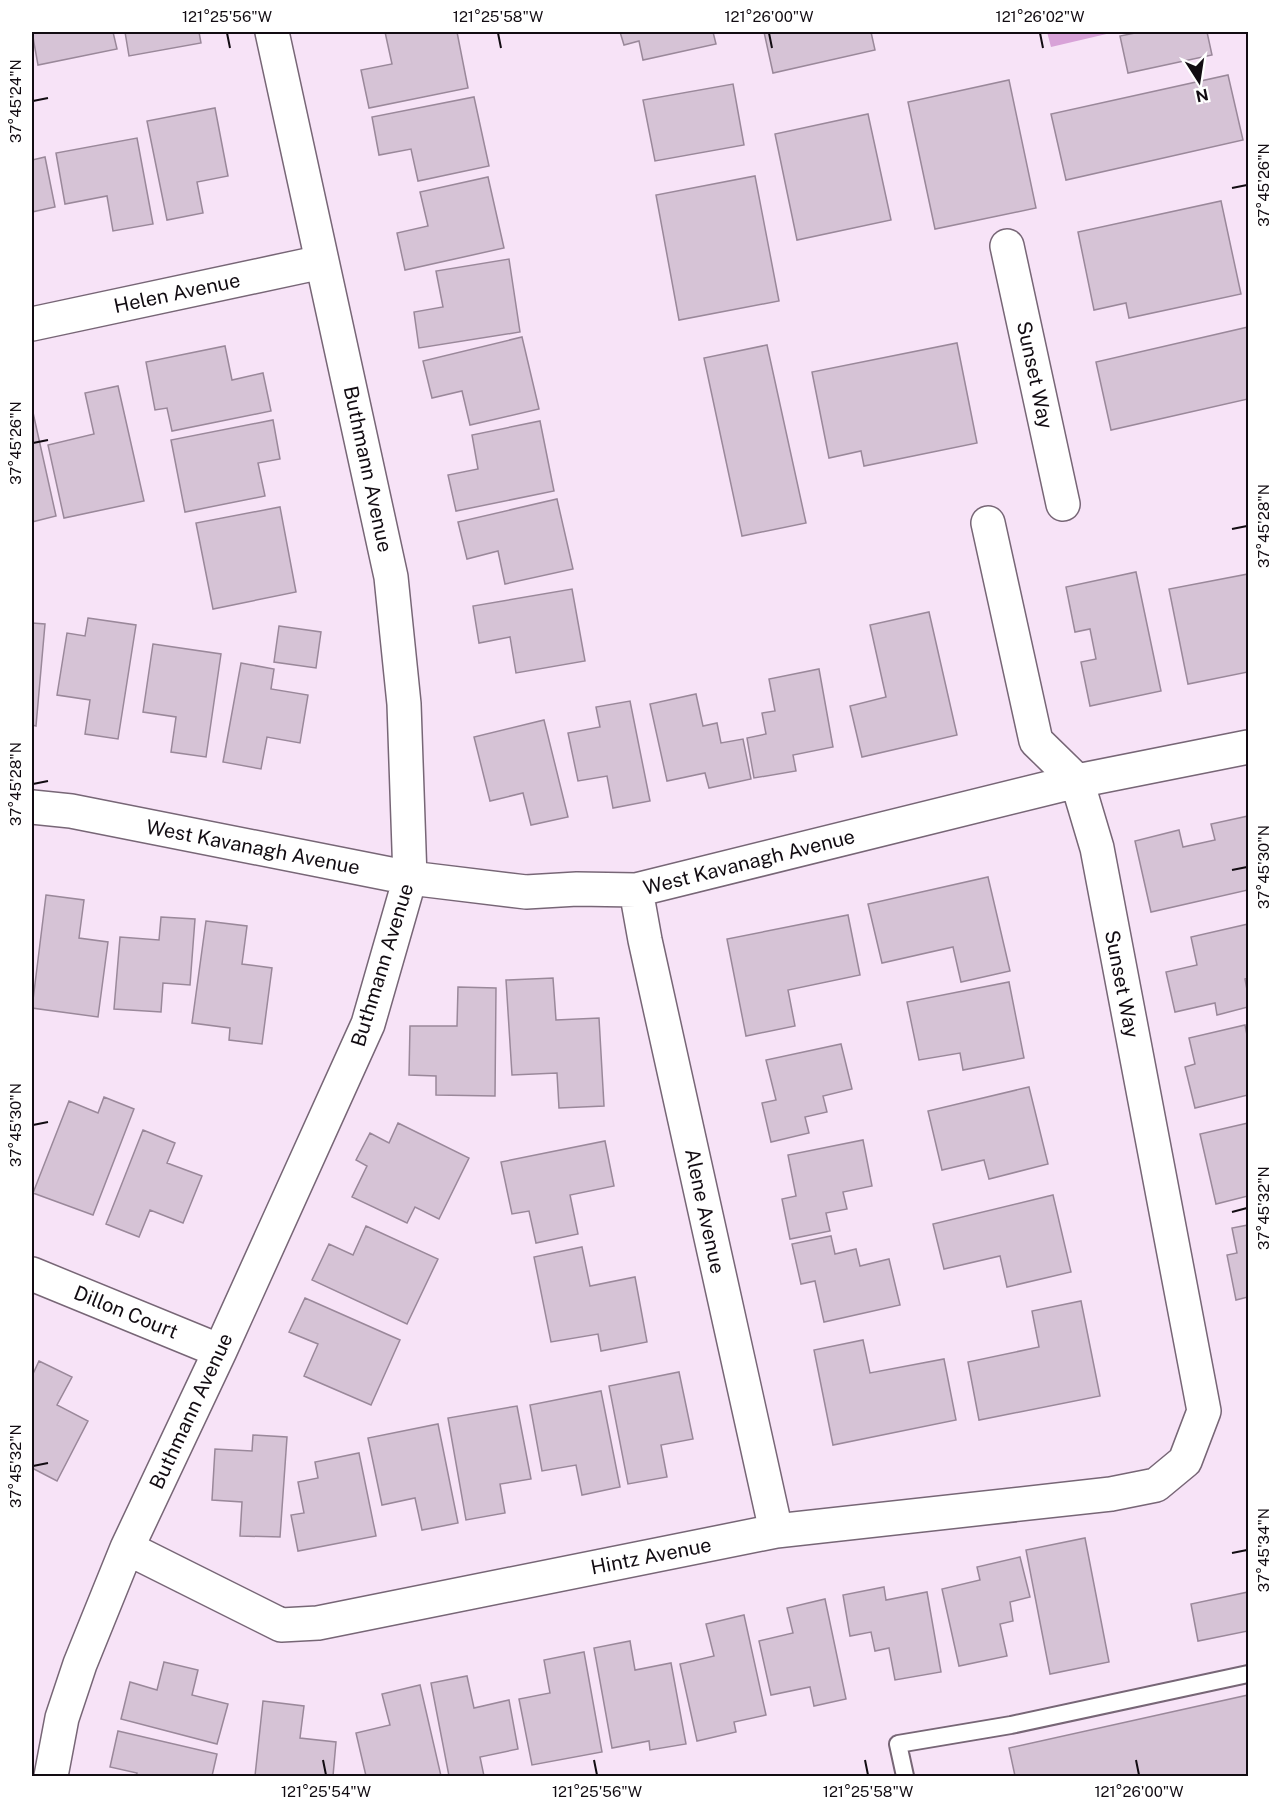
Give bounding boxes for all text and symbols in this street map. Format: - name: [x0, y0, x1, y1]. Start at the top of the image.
- text: 121°25'56"W: [182, 8, 272, 25]
- text: 121°25'58"W: [453, 8, 543, 25]
- text: 121°26'00"W: [724, 8, 814, 25]
- text: 121°26'02"W: [996, 8, 1084, 25]
- north arrow: [1169, 51, 1229, 111]
- text: 37°45'24"N: [7, 59, 24, 143]
- text: N: [1194, 85, 1210, 106]
- text: 37°45'26"N: [1255, 143, 1272, 227]
- street label: Helen Avenue: [112, 268, 242, 318]
- street label: Sunset Way: [1012, 319, 1058, 431]
- street label: Buthmann Avenue: [339, 384, 397, 554]
- text: 37°45'26"N: [7, 401, 24, 485]
- text: 37°45'28"N: [1255, 484, 1272, 568]
- text: 37°45'28"N: [7, 742, 24, 826]
- street label: West Kavanagh Avenue: [144, 815, 362, 879]
- street label: West Kavanagh Avenue: [641, 824, 857, 900]
- text: 37°45'30"N: [1255, 825, 1272, 909]
- street label: Buthmann Avenue: [346, 881, 418, 1049]
- street label: Sunset Way: [1100, 928, 1144, 1040]
- text: 37°45'30"N: [7, 1083, 24, 1167]
- street label: Alene Avenue: [680, 1146, 730, 1276]
- text: 37°45'32"N: [1255, 1166, 1272, 1250]
- street label: Dillon Court: [70, 1280, 182, 1344]
- street label: Buthmann Avenue: [144, 1329, 238, 1493]
- text: 37°45'32"N: [7, 1424, 24, 1508]
- text: 37°45'34"N: [1255, 1508, 1272, 1592]
- street label: Hintz Avenue: [589, 1533, 713, 1579]
- text: 121°25'54"W: [281, 1783, 371, 1800]
- text: 121°25'56"W: [552, 1783, 642, 1800]
- text: 121°25'58"W: [823, 1783, 913, 1800]
- text: 121°26'00"W: [1094, 1783, 1184, 1800]

